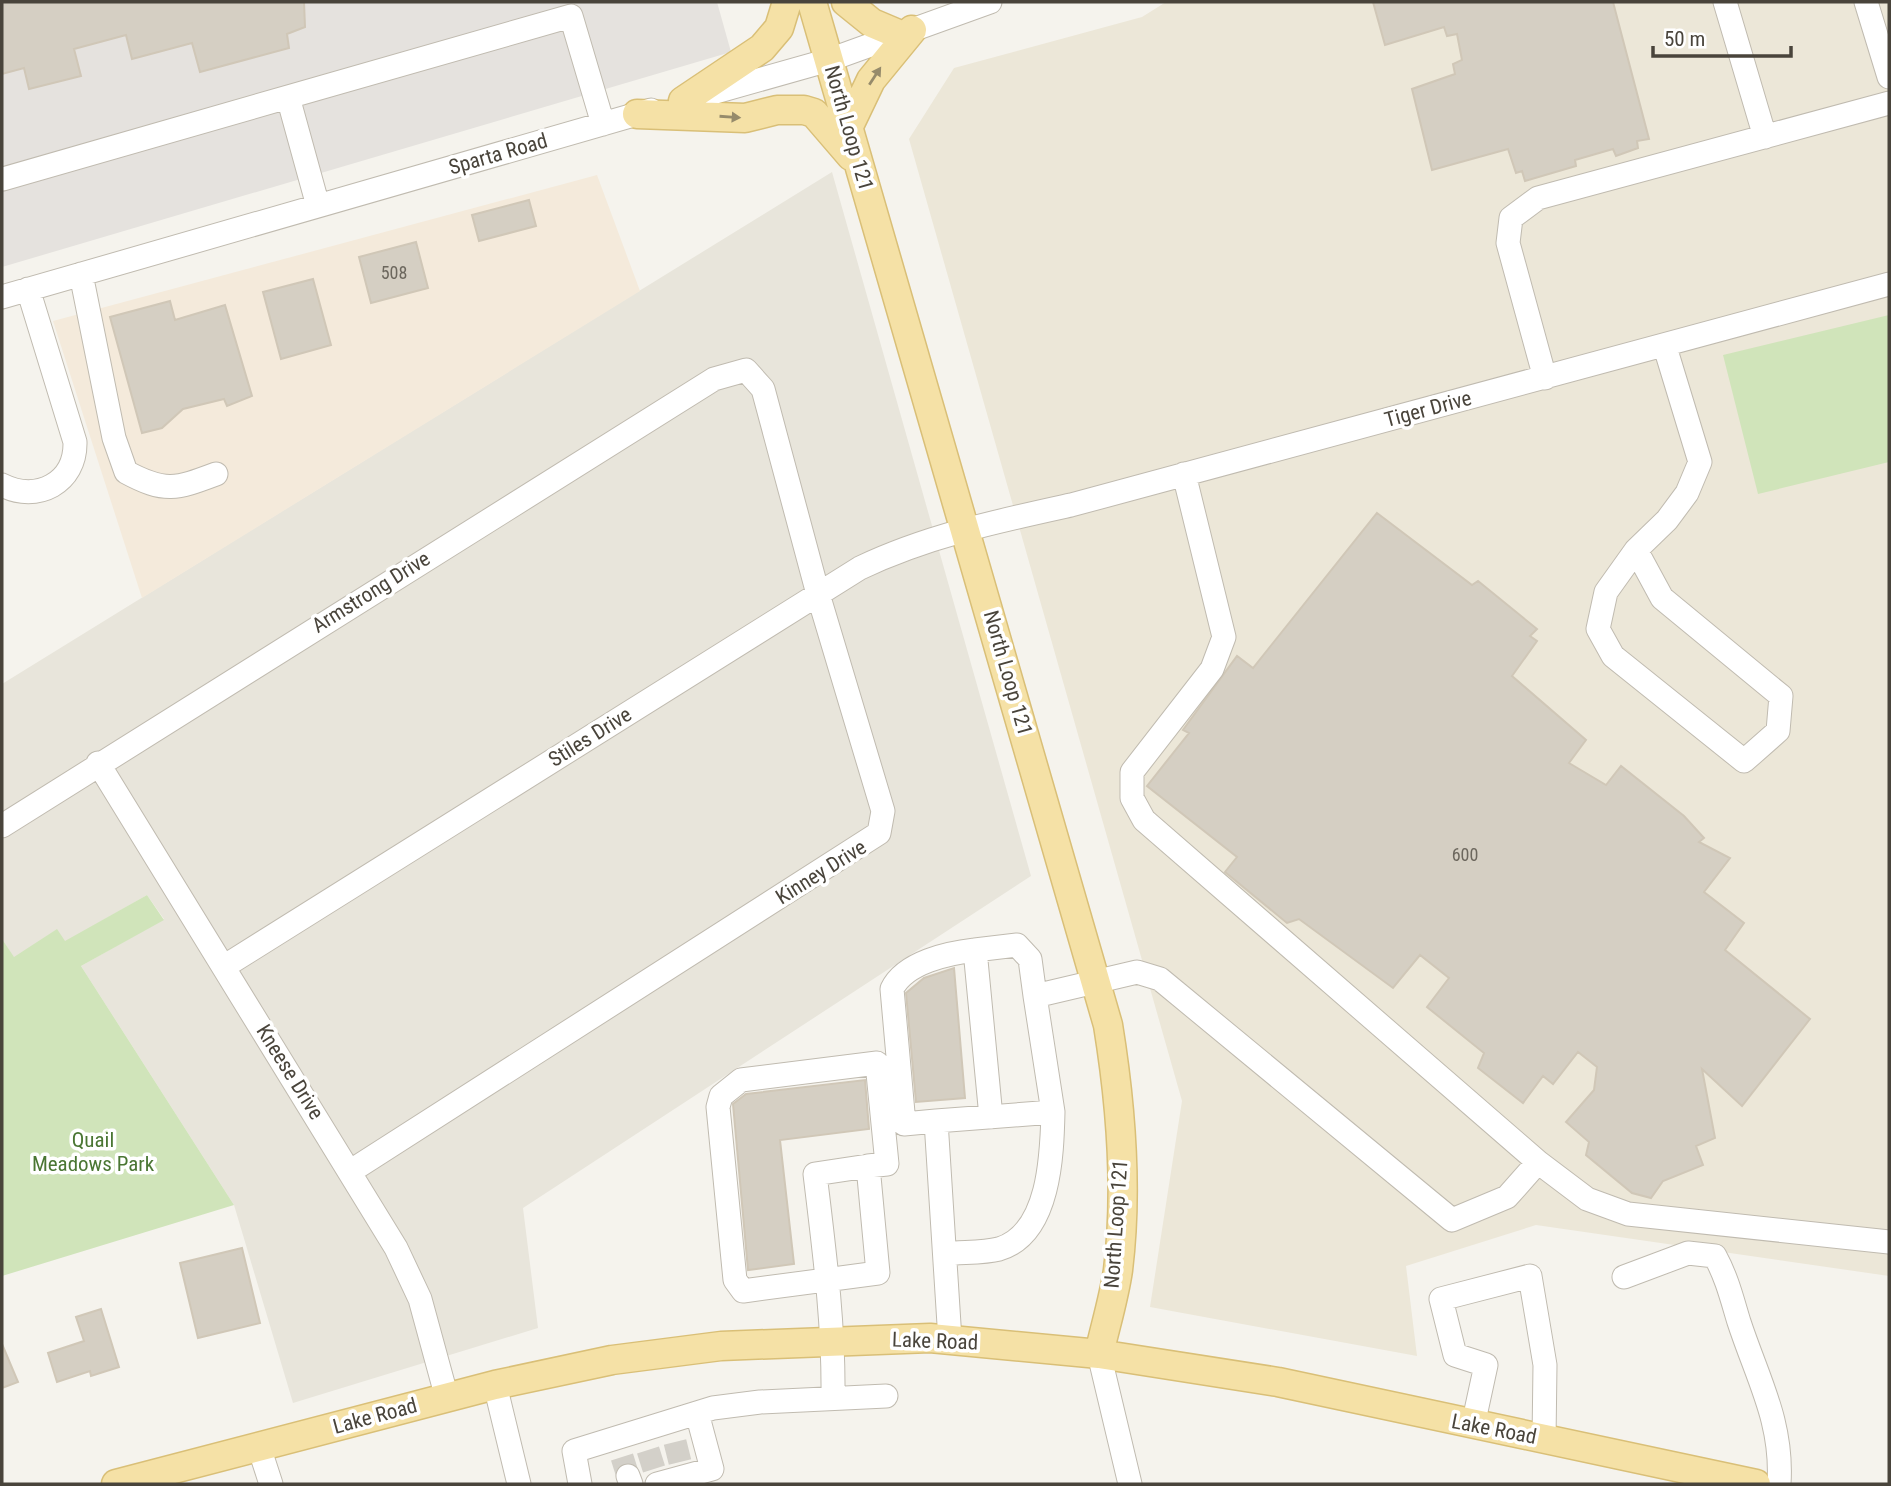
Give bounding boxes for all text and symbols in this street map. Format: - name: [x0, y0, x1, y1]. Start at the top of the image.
- scale bar: [1653, 14, 1791, 58]
- text: 50 m: [1664, 27, 1705, 51]
- street label: North Loop 121: [820, 63, 878, 193]
- one-way arrow: [868, 66, 881, 85]
- one-way arrow: [719, 112, 741, 123]
- street label: Sparta Road: [446, 128, 550, 180]
- house number: 508: [381, 262, 407, 283]
- street label: Tiger Drive: [1382, 386, 1474, 432]
- street label: Armstrong Drive: [308, 546, 434, 638]
- street label: North Loop 121: [979, 608, 1037, 738]
- street label: Stiles Drive: [544, 702, 636, 772]
- street label: Kinney Drive: [771, 835, 871, 909]
- house number: 600: [1452, 844, 1478, 865]
- street label: Kneese Drive: [251, 1020, 329, 1124]
- park label: Quail Meadows Park: [32, 1128, 155, 1176]
- street label: North Loop 121: [1100, 1159, 1132, 1289]
- street label: Lake Road: [892, 1328, 978, 1354]
- street label: Lake Road: [330, 1393, 420, 1439]
- street label: Lake Road: [1449, 1409, 1539, 1449]

